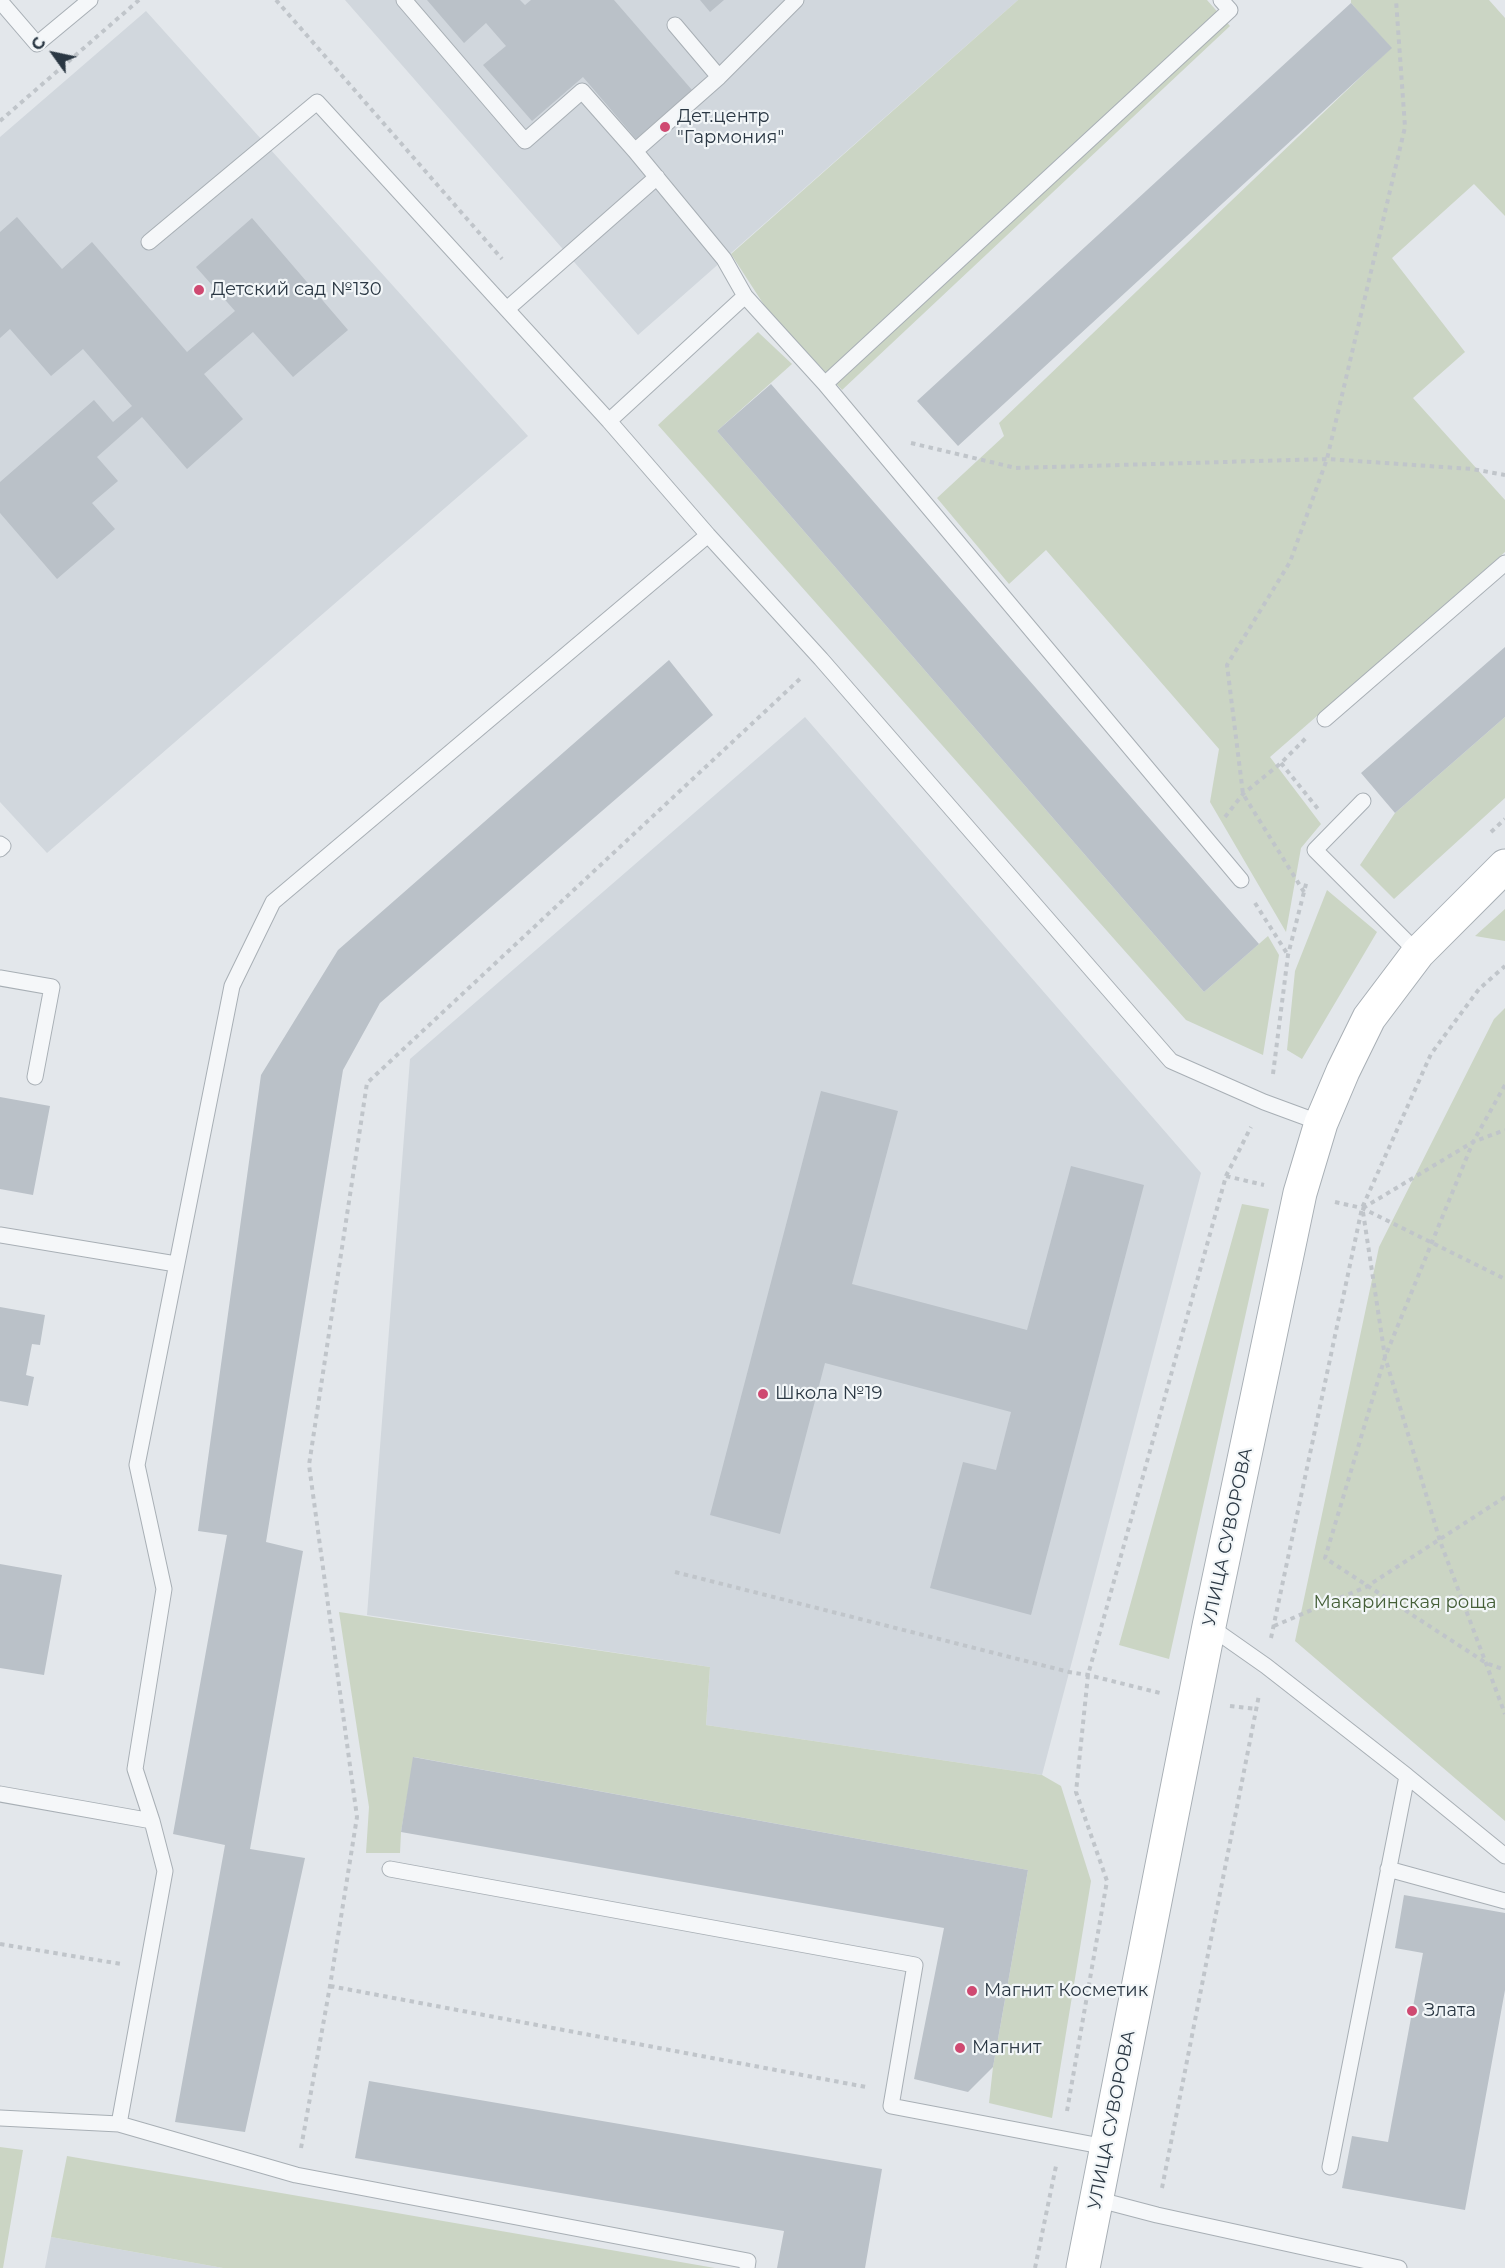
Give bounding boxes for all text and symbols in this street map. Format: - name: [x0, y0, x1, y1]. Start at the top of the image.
- north arrow: [24, 24, 84, 84]
- text: С: [27, 34, 50, 54]
- place label: Дет.центр "Гармония": [677, 106, 784, 148]
- marker: Дет.центр "Гармония": [658, 120, 672, 134]
- place label: Детский сад №130: [211, 279, 382, 301]
- marker: Детский сад №130: [192, 283, 206, 297]
- place label: Школа №19: [775, 1383, 882, 1405]
- marker: Школа №19: [756, 1387, 770, 1401]
- street label: УЛИЦА СУВОРОВА: [1199, 1446, 1257, 1628]
- park label: Макаринская роща: [1313, 1592, 1497, 1614]
- place label: Магнит Косметик: [984, 1980, 1148, 2002]
- marker: Магнит Косметик: [965, 1984, 979, 1998]
- place label: Злата: [1424, 2000, 1476, 2022]
- marker: Злата: [1405, 2004, 1419, 2018]
- street label: УЛИЦА СУВОРОВА: [1084, 2029, 1140, 2211]
- place label: Магнит: [972, 2037, 1041, 2059]
- marker: Магнит: [953, 2041, 967, 2055]

